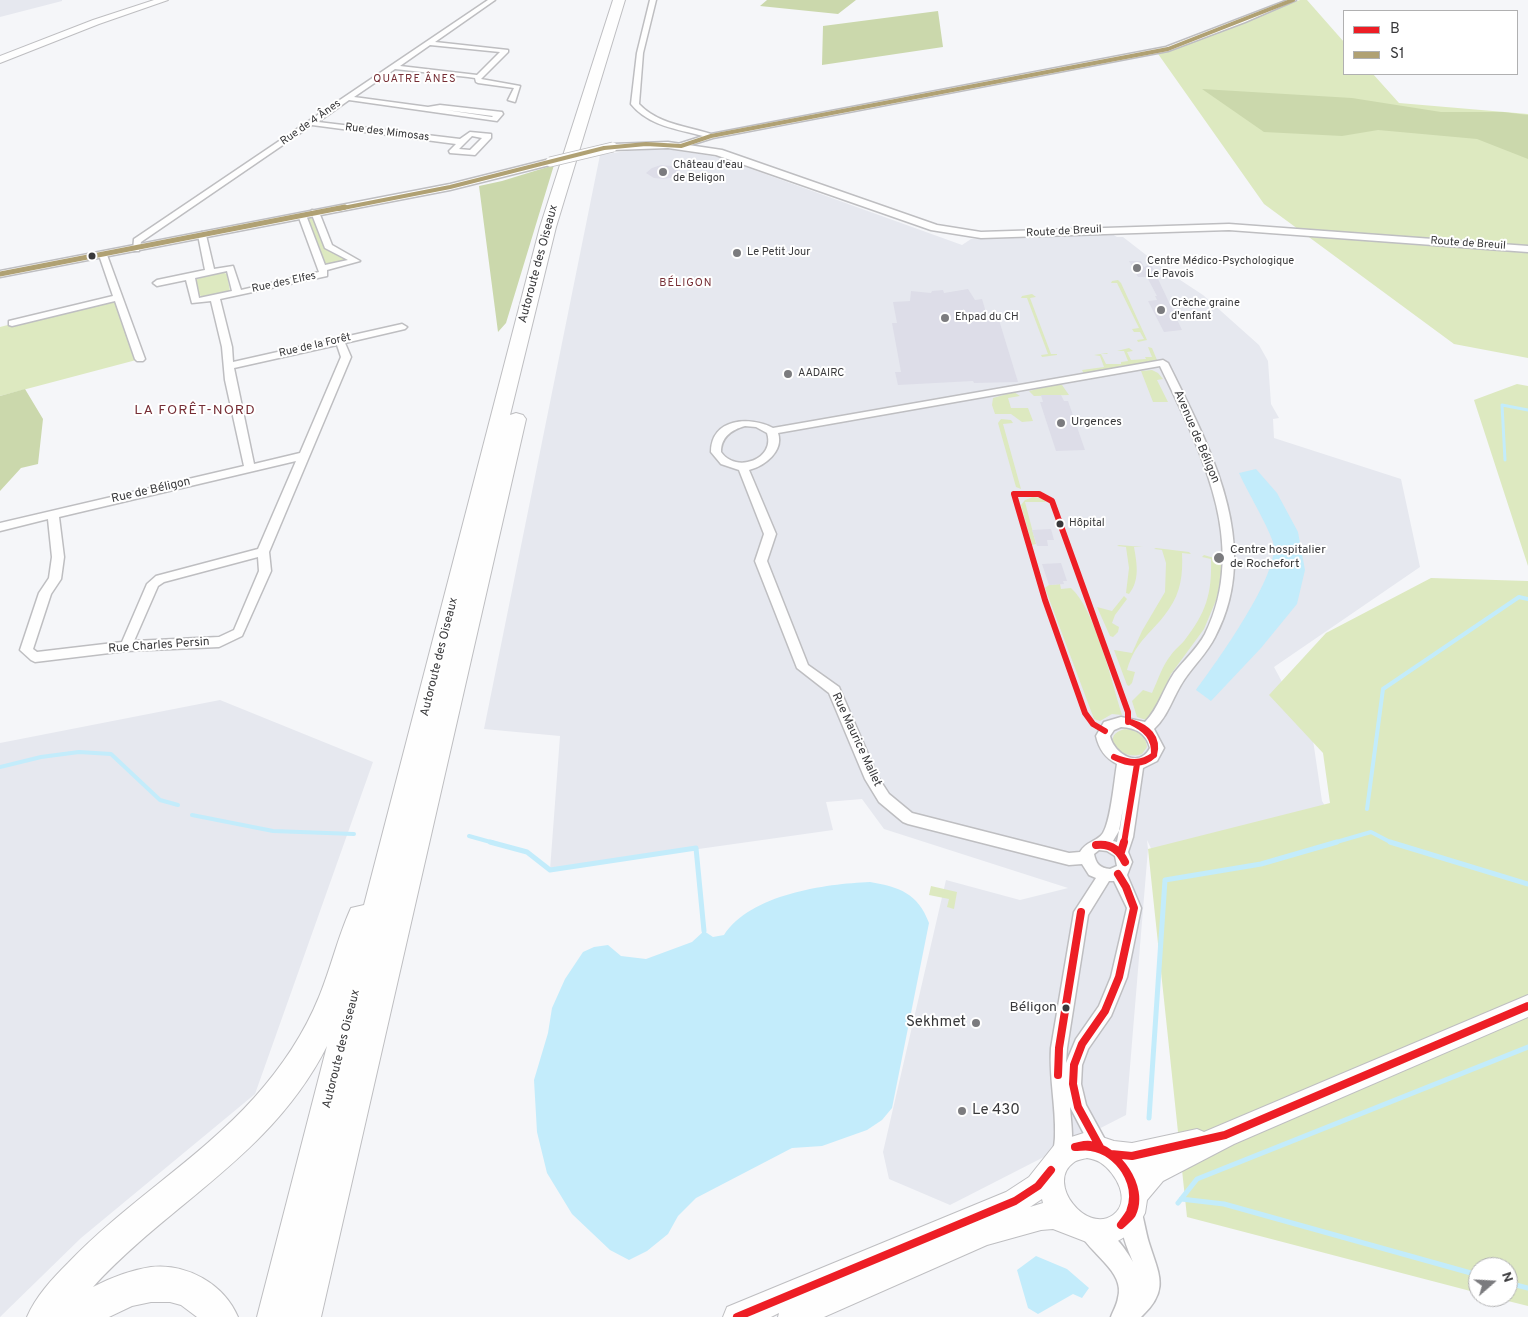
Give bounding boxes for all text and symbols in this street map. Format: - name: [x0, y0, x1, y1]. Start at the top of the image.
- legend: [1343, 10, 1518, 75]
- text: B: [1390, 20, 1400, 39]
- text: S1: [1390, 45, 1405, 64]
- district label: QUATRE ÂNES: [372, 73, 458, 87]
- street label: Rue de 4 Ânes: [278, 97, 344, 149]
- street label: Rue des Mimosas: [344, 121, 430, 145]
- place label: Château d'eau de Beligon: [673, 159, 743, 185]
- marker: Château d'eau de Beligon: [657, 166, 669, 178]
- street label: Autoroute des Oiseaux: [516, 203, 562, 325]
- street label: Route de Breuil: [1026, 223, 1102, 241]
- street label: Route de Breuil: [1430, 235, 1506, 253]
- place label: Le Petit Jour: [747, 246, 811, 260]
- marker: Le Petit Jour: [731, 247, 743, 259]
- unlabelled marker: [87, 251, 97, 261]
- place label: Centre Médico-Psychologique Le Pavois: [1147, 255, 1294, 281]
- marker: Centre Médico-Psychologique Le Pavois: [1131, 262, 1143, 274]
- street label: Rue des Elfes: [251, 270, 317, 296]
- district label: BÉLIGON: [658, 277, 714, 291]
- place label: Crèche graine d'enfant: [1171, 297, 1240, 323]
- marker: Crèche graine d'enfant: [1155, 304, 1167, 316]
- place label: Ehpad du CH: [955, 311, 1019, 325]
- marker: Ehpad du CH: [939, 312, 951, 324]
- street label: Rue de la Forêt: [278, 331, 352, 361]
- place label: AADAIRC: [798, 367, 844, 381]
- marker: AADAIRC: [782, 368, 794, 380]
- street label: Avenue de Béligon: [1170, 388, 1222, 486]
- district label: LA FORÊT-NORD: [133, 403, 257, 419]
- place label: Urgences: [1071, 416, 1122, 430]
- marker: Urgences: [1055, 417, 1067, 429]
- street label: Rue de Béligon: [110, 475, 192, 507]
- place label: Hôpital: [1069, 517, 1105, 531]
- marker: Hôpital: [1055, 519, 1065, 529]
- place label: Centre hospitalier de Rochefort: [1230, 544, 1326, 572]
- marker: Centre hospitalier de Rochefort: [1212, 551, 1226, 565]
- street label: Autoroute des Oiseaux: [418, 596, 462, 718]
- street label: Rue Charles Persin: [108, 635, 210, 657]
- street label: Rue Maurice Mallet: [828, 691, 884, 789]
- street label: Autoroute des Oiseaux: [320, 988, 364, 1110]
- place label: Béligon: [1009, 1000, 1057, 1016]
- marker: Béligon: [1061, 1003, 1071, 1013]
- place label: Sekhmet: [906, 1014, 966, 1032]
- marker: Sekhmet: [970, 1017, 982, 1029]
- place label: Le 430: [972, 1102, 1020, 1120]
- marker: Le 430: [956, 1105, 968, 1117]
- north arrow: [1468, 1257, 1518, 1307]
- text: N: [1497, 1270, 1516, 1285]

